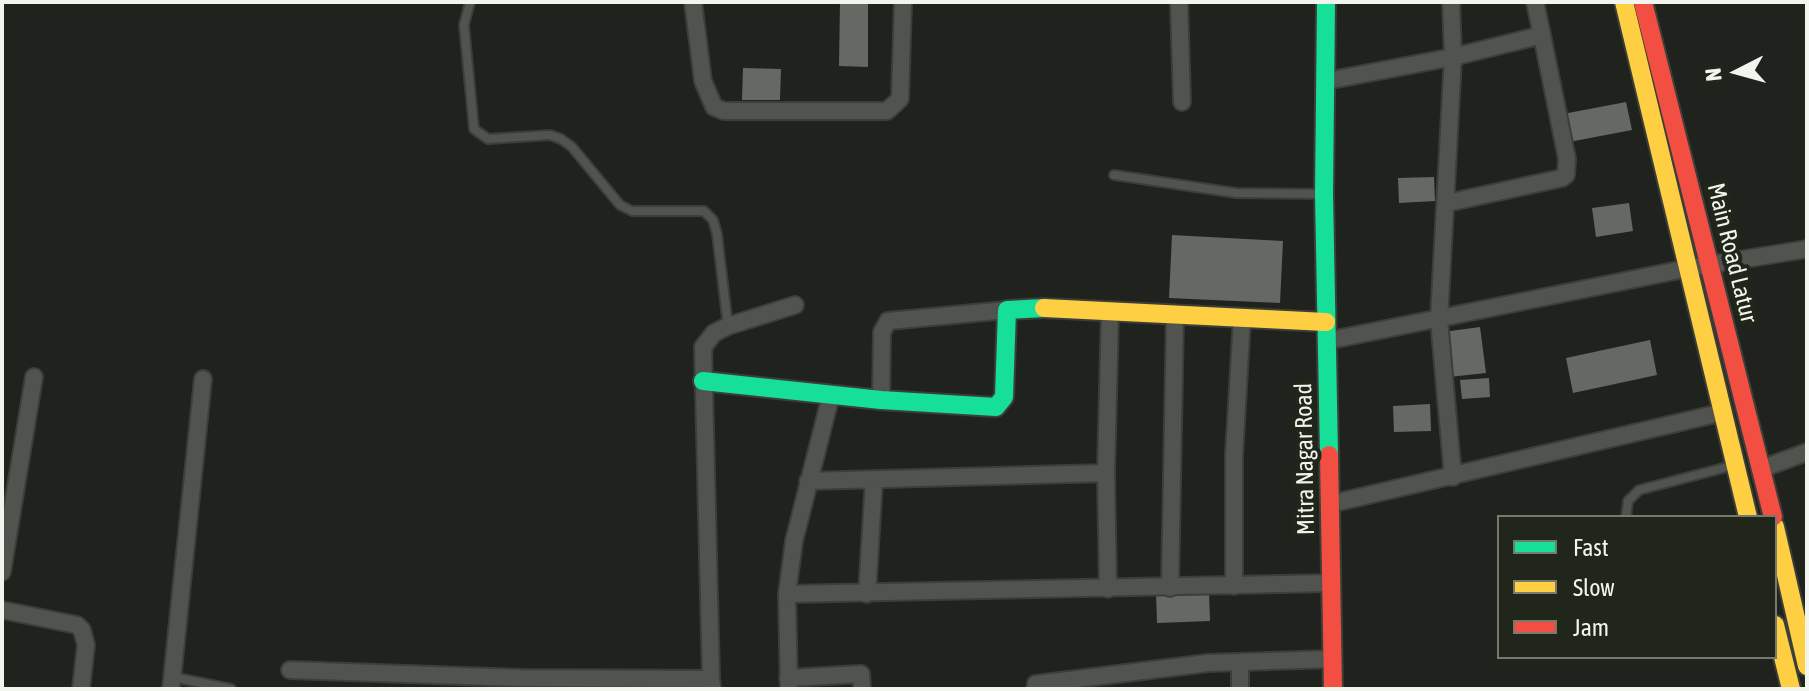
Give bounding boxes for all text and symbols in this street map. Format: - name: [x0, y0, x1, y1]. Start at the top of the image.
- north arrow: [1697, 32, 1777, 112]
- text: N: [1700, 67, 1727, 82]
- street label: Main Road Latur: [1701, 180, 1763, 326]
- street label: Mitra Nagar Road: [1289, 383, 1321, 535]
- legend: [1497, 515, 1777, 659]
- text: Fast: [1573, 534, 1609, 561]
- text: Slow: [1573, 574, 1615, 601]
- text: Jam: [1573, 614, 1609, 641]

